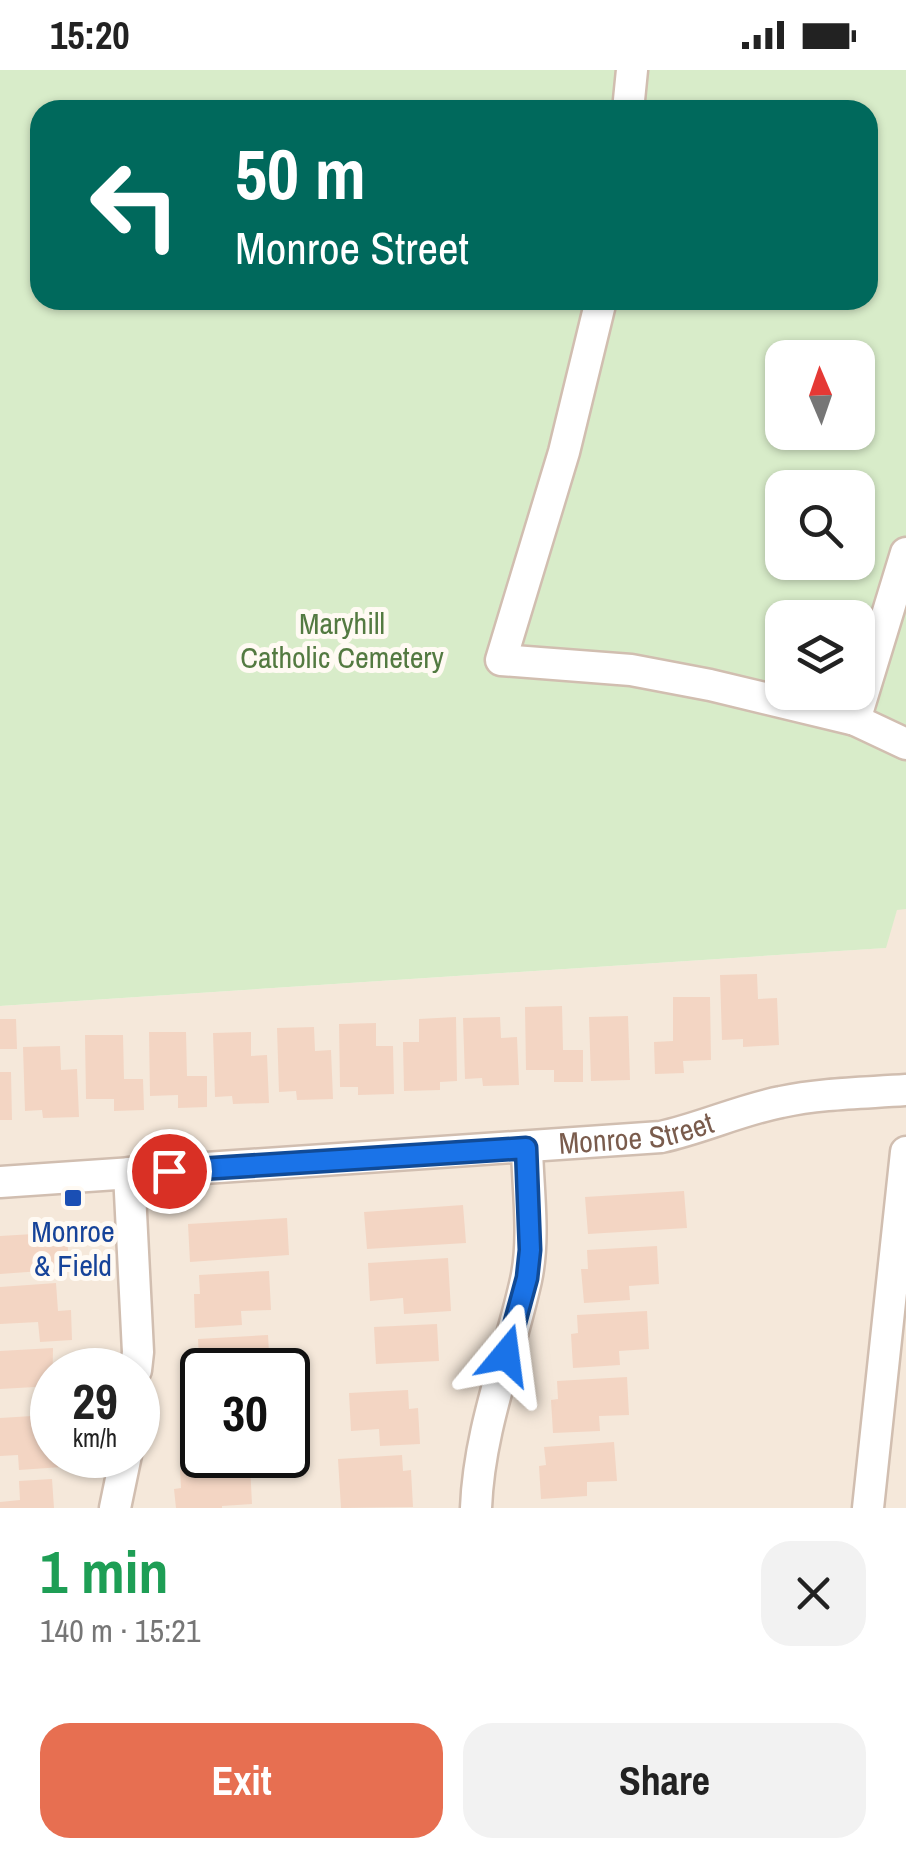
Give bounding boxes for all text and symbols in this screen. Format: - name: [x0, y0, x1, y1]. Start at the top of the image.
- text: 15:20: [50, 10, 130, 61]
- text: 50 m: [235, 127, 366, 221]
- icon: left: [70, 140, 200, 270]
- text: Monroe Street: [235, 217, 469, 278]
- north arrow: [765, 340, 875, 450]
- map controls: [765, 340, 875, 710]
- button: search: [765, 470, 875, 580]
- button: layers: [765, 600, 875, 710]
- park label: Maryhill Catholic Cemetery: [240, 603, 445, 677]
- street label: Monroe Street: [557, 1102, 718, 1163]
- pin: [127, 1129, 212, 1214]
- icon: arrive: [142, 1144, 197, 1199]
- marker: Monroe & Field: [62, 1187, 84, 1209]
- place label: Monroe & Field: [31, 1211, 115, 1285]
- position arrow: [454, 1303, 558, 1407]
- speed limit sign: 30: [180, 1348, 310, 1478]
- text: 29: [72, 1367, 118, 1435]
- text: km/h: [73, 1421, 117, 1455]
- text: 1 min: [40, 1531, 169, 1612]
- button: close: [761, 1541, 866, 1646]
- text: 140 m · 15:21: [40, 1609, 200, 1652]
- button: Exit: [40, 1723, 443, 1838]
- button: Share: [463, 1723, 866, 1838]

